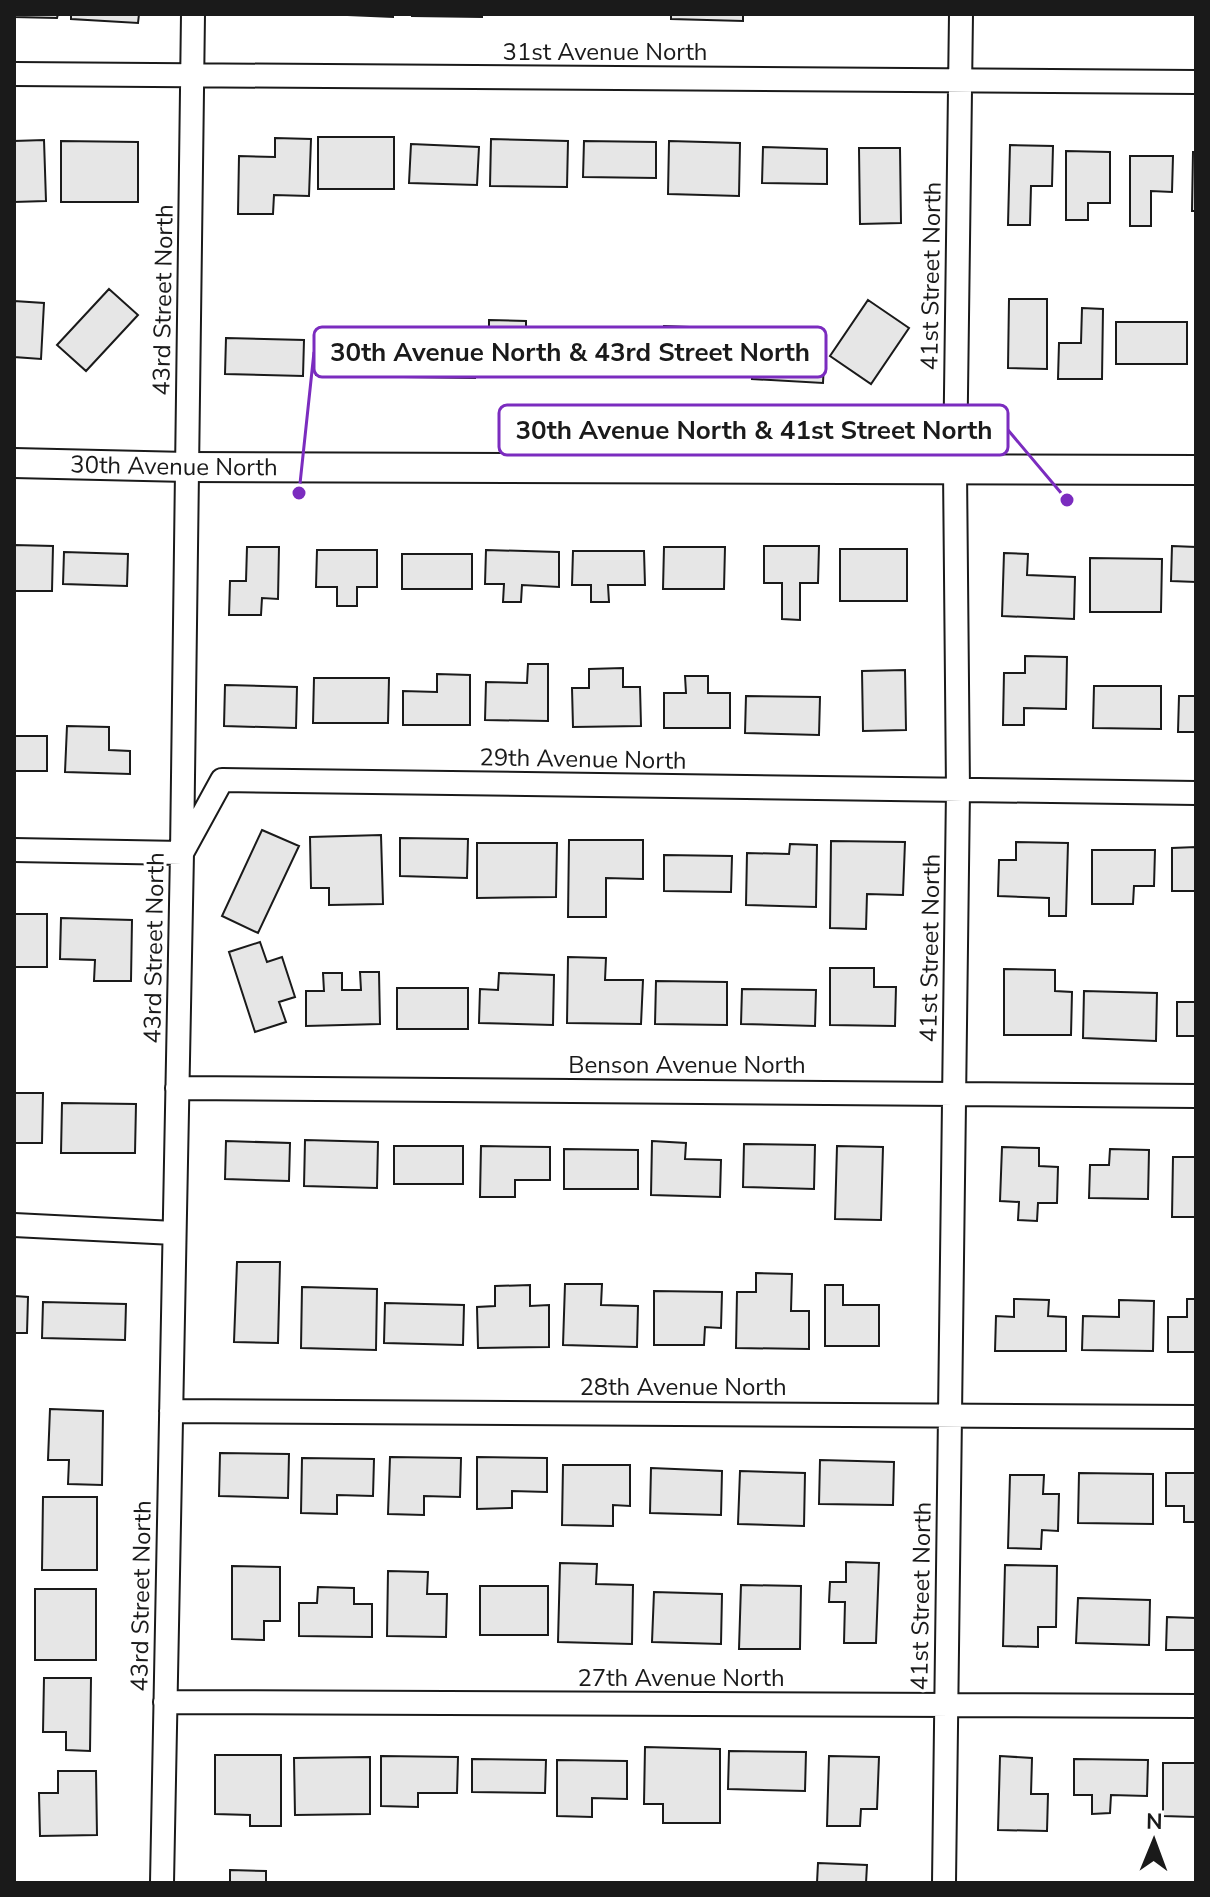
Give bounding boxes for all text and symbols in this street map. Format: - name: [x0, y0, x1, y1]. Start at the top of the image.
- street label: 31st Avenue North: [503, 36, 708, 68]
- street label: 41st Street North: [913, 181, 949, 371]
- street label: 43rd Street North: [145, 204, 181, 396]
- callout: 30th Avenue North & 43rd Street North: [314, 327, 826, 377]
- text: 30th Avenue North & 43rd Street North: [330, 335, 810, 370]
- callout: 30th Avenue North & 41st Street North: [499, 405, 1008, 455]
- text: 30th Avenue North & 41st Street North: [515, 413, 993, 448]
- street label: 30th Avenue North: [70, 448, 278, 483]
- street label: 29th Avenue North: [479, 741, 687, 777]
- street label: 43rd Street North: [136, 852, 172, 1044]
- street label: 41st Street North: [912, 853, 948, 1043]
- street label: Benson Avenue North: [568, 1049, 806, 1081]
- street label: 28th Avenue North: [579, 1371, 787, 1403]
- street label: 43rd Street North: [123, 1500, 159, 1692]
- street label: 41st Street North: [903, 1501, 939, 1691]
- street label: 27th Avenue North: [577, 1662, 785, 1694]
- north arrow: [1114, 1801, 1194, 1881]
- text: N: [1146, 1807, 1163, 1837]

